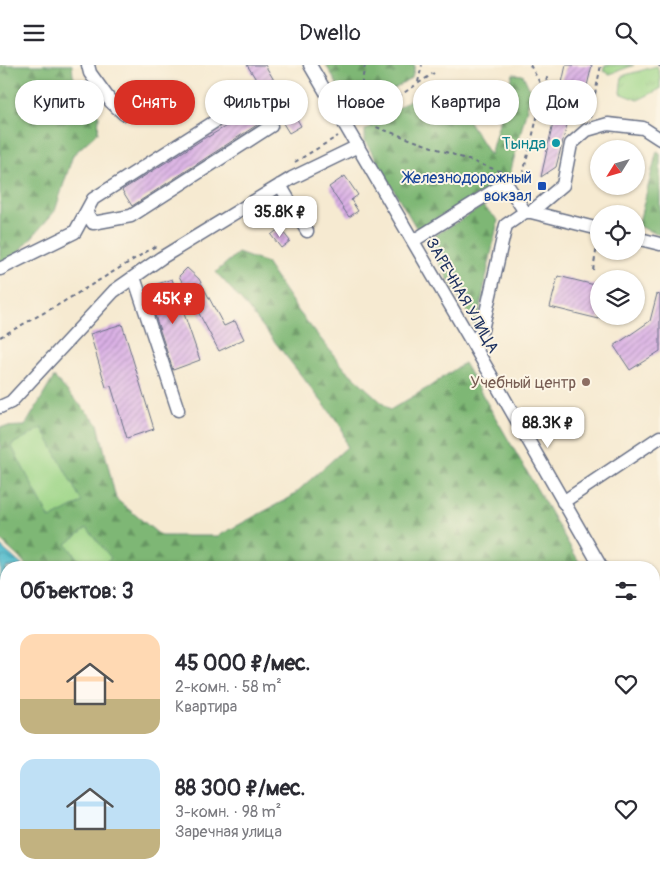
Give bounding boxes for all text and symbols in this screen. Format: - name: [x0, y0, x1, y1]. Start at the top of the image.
- icon: menu: [20, 19, 48, 47]
- text: Dwello: [299, 19, 361, 47]
- icon: search: [612, 19, 640, 47]
- chip: Купить: [15, 80, 104, 125]
- chip: Снять: [114, 80, 195, 125]
- chip: Фильтры: [205, 80, 308, 125]
- chip: Новое: [318, 80, 403, 125]
- chip: Квартира: [413, 80, 519, 125]
- chip: Дом: [529, 80, 597, 125]
- place label: Тында: [502, 134, 546, 154]
- marker: Тында: [550, 137, 562, 149]
- north arrow: [590, 140, 645, 195]
- map controls: [590, 140, 645, 325]
- place label: Железнодорожный вокзал: [400, 168, 532, 206]
- marker: Железнодорожный вокзал: [536, 180, 548, 192]
- pin: 35.8K ₽: [234, 195, 326, 238]
- text: 35.8K ₽: [254, 202, 306, 222]
- button: locate: [590, 205, 645, 260]
- street label: ЗАРЕЧНАЯ УЛИЦА: [421, 234, 503, 357]
- button: layers: [590, 270, 645, 325]
- pin: 45K ₽: [138, 283, 208, 325]
- text: 45K ₽: [153, 289, 193, 309]
- place label: Учебный центр: [470, 373, 576, 393]
- marker: Учебный центр: [580, 376, 592, 388]
- pin: 88.3K ₽: [502, 407, 594, 449]
- text: 88.3K ₽: [522, 413, 574, 433]
- icon: filters: [612, 577, 640, 605]
- text: Объектов: 3: [20, 578, 134, 605]
- text: 45 000 ₽/мес.: [175, 650, 310, 677]
- icon: home: [60, 654, 120, 714]
- icon: heart: [612, 670, 640, 698]
- text: 2-комн. · 58 m²: [175, 677, 282, 697]
- text: Квартира: [175, 697, 237, 717]
- text: 88 300 ₽/мес.: [175, 775, 305, 802]
- icon: home: [60, 779, 120, 839]
- icon: heart: [612, 795, 640, 823]
- text: 3-комн. · 98 m²: [175, 802, 281, 822]
- text: Заречная улица: [175, 822, 282, 842]

